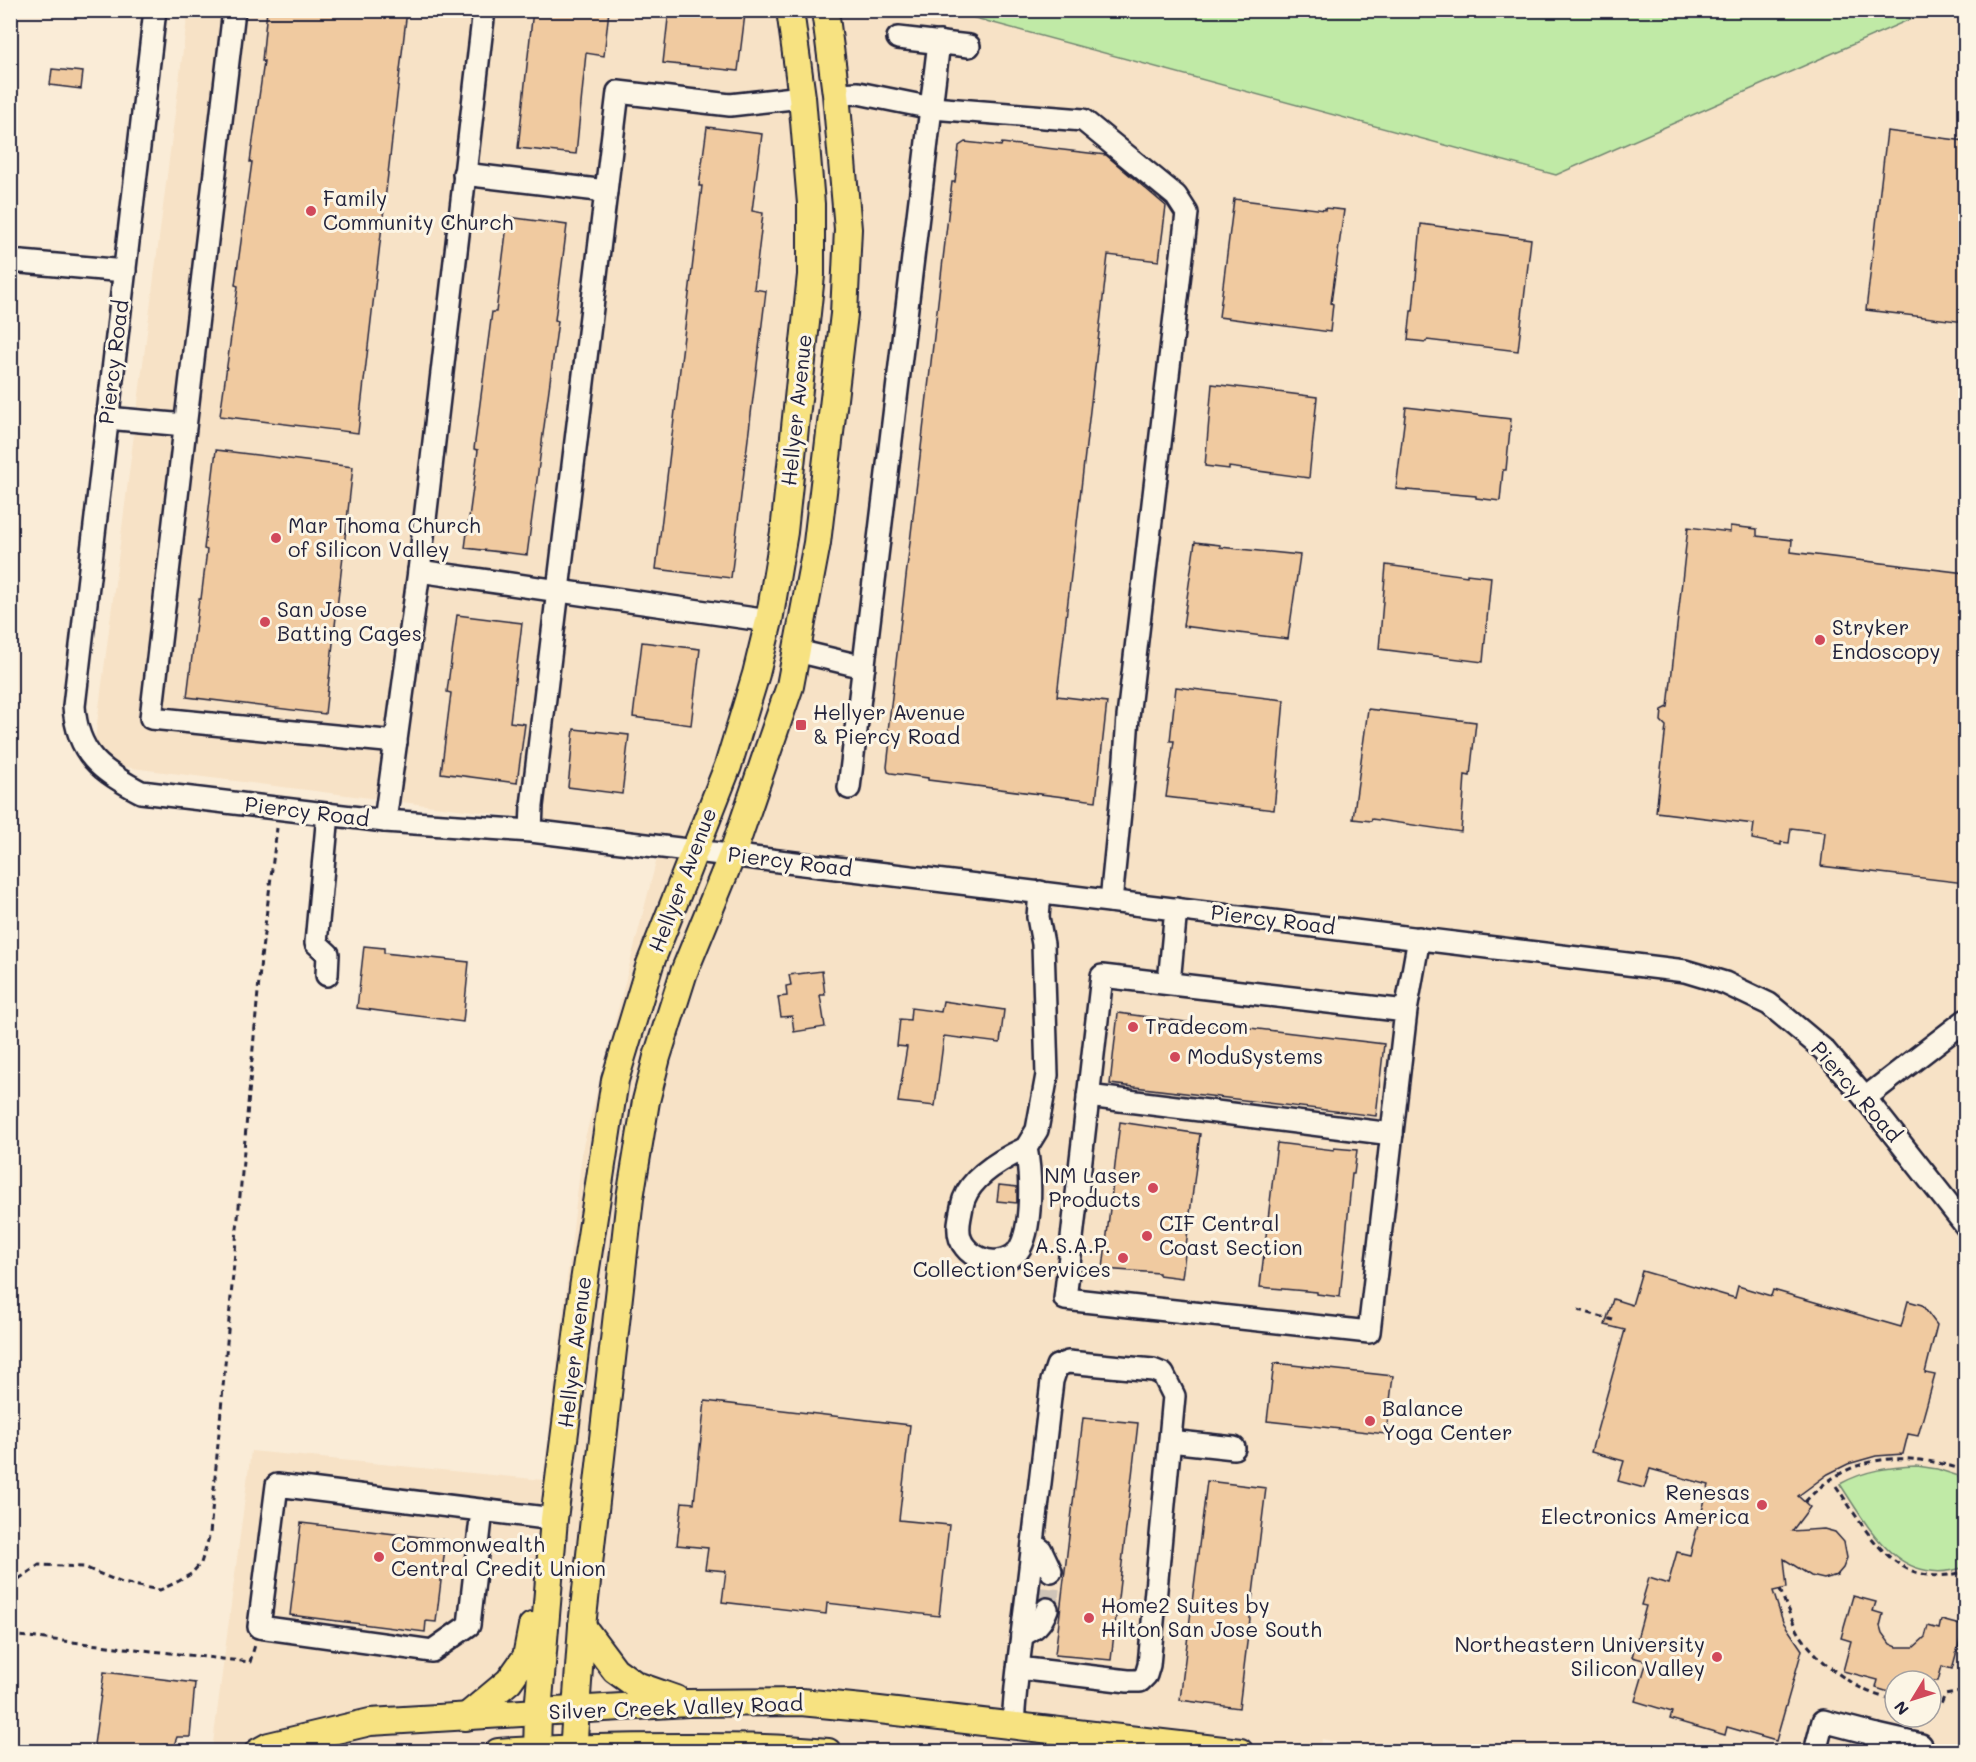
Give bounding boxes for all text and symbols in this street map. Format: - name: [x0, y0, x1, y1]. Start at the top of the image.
- place label: Family Community Church: [323, 184, 513, 235]
- marker: Family Community Church: [304, 204, 318, 218]
- street label: Piercy Road: [91, 298, 134, 426]
- street label: Hellyer Avenue: [774, 333, 817, 487]
- place label: Mar Thoma Church of Silicon Valley: [288, 511, 481, 562]
- marker: Mar Thoma Church of Silicon Valley: [269, 531, 283, 545]
- place label: San Jose Batting Cages: [277, 595, 422, 646]
- place label: Stryker Endoscopy: [1832, 613, 1940, 664]
- marker: San Jose Batting Cages: [258, 615, 272, 629]
- marker: Stryker Endoscopy: [1813, 633, 1827, 647]
- place label: Hellyer Avenue & Piercy Road: [813, 698, 965, 749]
- marker: Hellyer Avenue & Piercy Road: [794, 718, 808, 732]
- street label: Piercy Road: [243, 789, 371, 832]
- street label: Hellyer Avenue: [642, 803, 722, 955]
- street label: Piercy Road: [726, 839, 854, 882]
- street label: Piercy Road: [1209, 897, 1337, 940]
- place label: Tradecom: [1145, 1012, 1248, 1039]
- marker: Tradecom: [1126, 1020, 1140, 1034]
- street label: Piercy Road: [1806, 1035, 1908, 1147]
- place label: ModuSystems: [1187, 1042, 1323, 1069]
- marker: ModuSystems: [1168, 1050, 1182, 1064]
- place label: NM Laser Products: [1044, 1161, 1141, 1212]
- marker: NM Laser Products: [1146, 1181, 1160, 1195]
- place label: CIF Central Coast Section: [1159, 1209, 1303, 1260]
- marker: CIF Central Coast Section: [1140, 1229, 1154, 1243]
- place label: A.S.A.P. Collection Services: [913, 1231, 1111, 1282]
- marker: A.S.A.P. Collection Services: [1116, 1251, 1130, 1265]
- street label: Hellyer Avenue: [551, 1275, 596, 1429]
- place label: Balance Yoga Center: [1382, 1394, 1513, 1445]
- marker: Balance Yoga Center: [1363, 1414, 1377, 1428]
- place label: Renesas Electronics America: [1541, 1478, 1750, 1529]
- marker: Renesas Electronics America: [1755, 1498, 1769, 1512]
- place label: Commonwealth Central Credit Union: [391, 1530, 606, 1581]
- marker: Commonwealth Central Credit Union: [372, 1550, 386, 1564]
- place label: Home2 Suites by Hilton San Jose South: [1101, 1591, 1322, 1642]
- marker: Home2 Suites by Hilton San Jose South: [1082, 1611, 1096, 1625]
- place label: Northeastern University Silicon Valley: [1454, 1630, 1705, 1681]
- marker: Northeastern University Silicon Valley: [1710, 1650, 1724, 1664]
- north arrow: [1883, 1669, 1943, 1729]
- street label: Silver Creek Valley Road: [548, 1689, 804, 1724]
- text: N: [1889, 1697, 1913, 1720]

